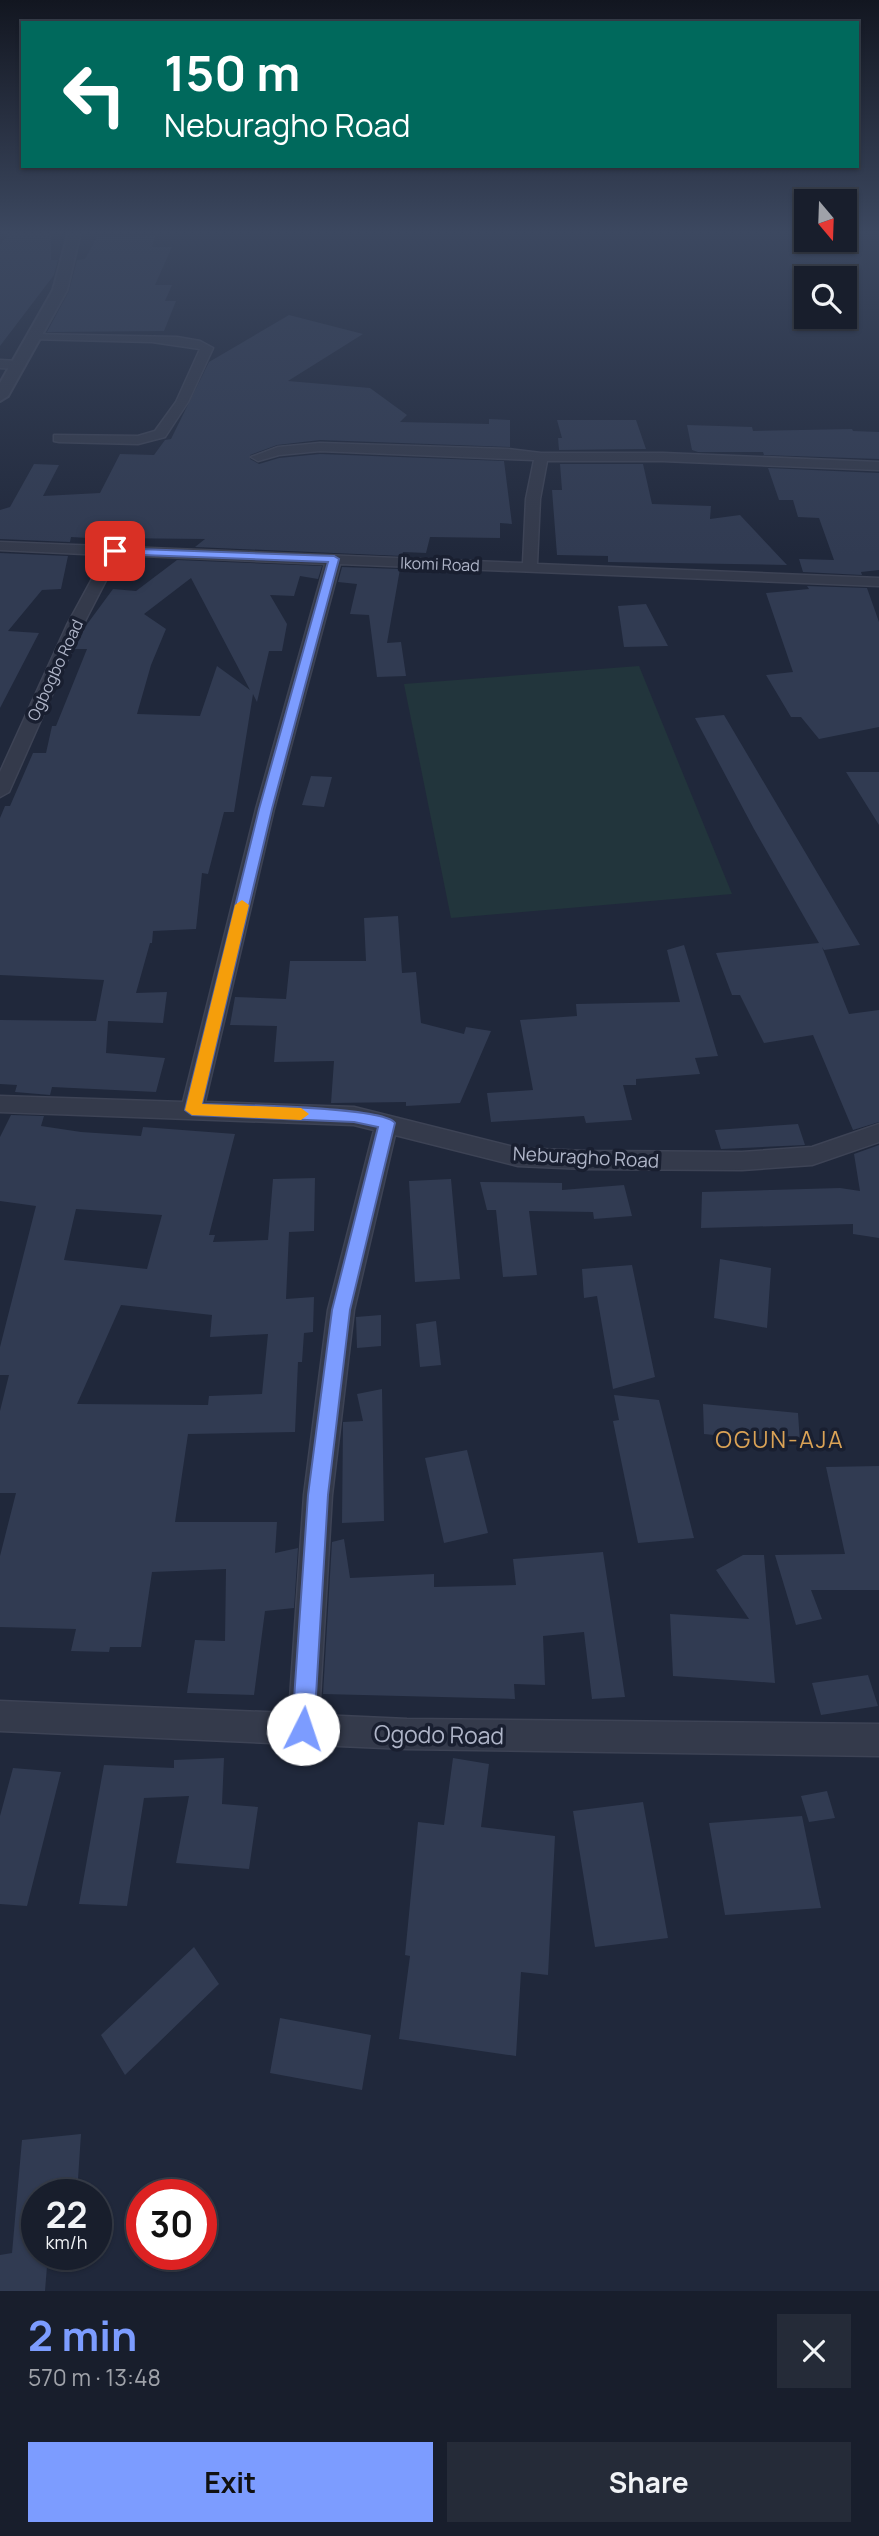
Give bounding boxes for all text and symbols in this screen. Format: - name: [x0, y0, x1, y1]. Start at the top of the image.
- text: 150 m: [164, 39, 300, 106]
- icon: left: [49, 49, 140, 140]
- text: Neburagho Road: [164, 103, 410, 147]
- north arrow: [794, 189, 858, 252]
- map controls: [794, 189, 857, 329]
- button: search: [794, 266, 857, 329]
- pin: [85, 521, 145, 581]
- icon: arrive: [96, 532, 134, 570]
- street label: Ikomi Road: [400, 552, 480, 576]
- street label: Ogbogbo Road: [22, 616, 88, 724]
- street label: Neburagho Road: [512, 1140, 660, 1174]
- district label: OGUN-AJA: [715, 1423, 845, 1455]
- position arrow: [266, 1692, 340, 1766]
- street label: Ogodo Road: [374, 1717, 504, 1751]
- speed limit sign: 30: [126, 2179, 217, 2270]
- text: 22: [46, 2191, 87, 2239]
- text: km/h: [46, 2230, 87, 2254]
- text: 2 min: [28, 2306, 137, 2364]
- button: close: [777, 2314, 851, 2388]
- text: 570 m · 13:48: [28, 2361, 161, 2393]
- button: Exit: [28, 2442, 433, 2522]
- button: Share: [447, 2442, 851, 2522]

